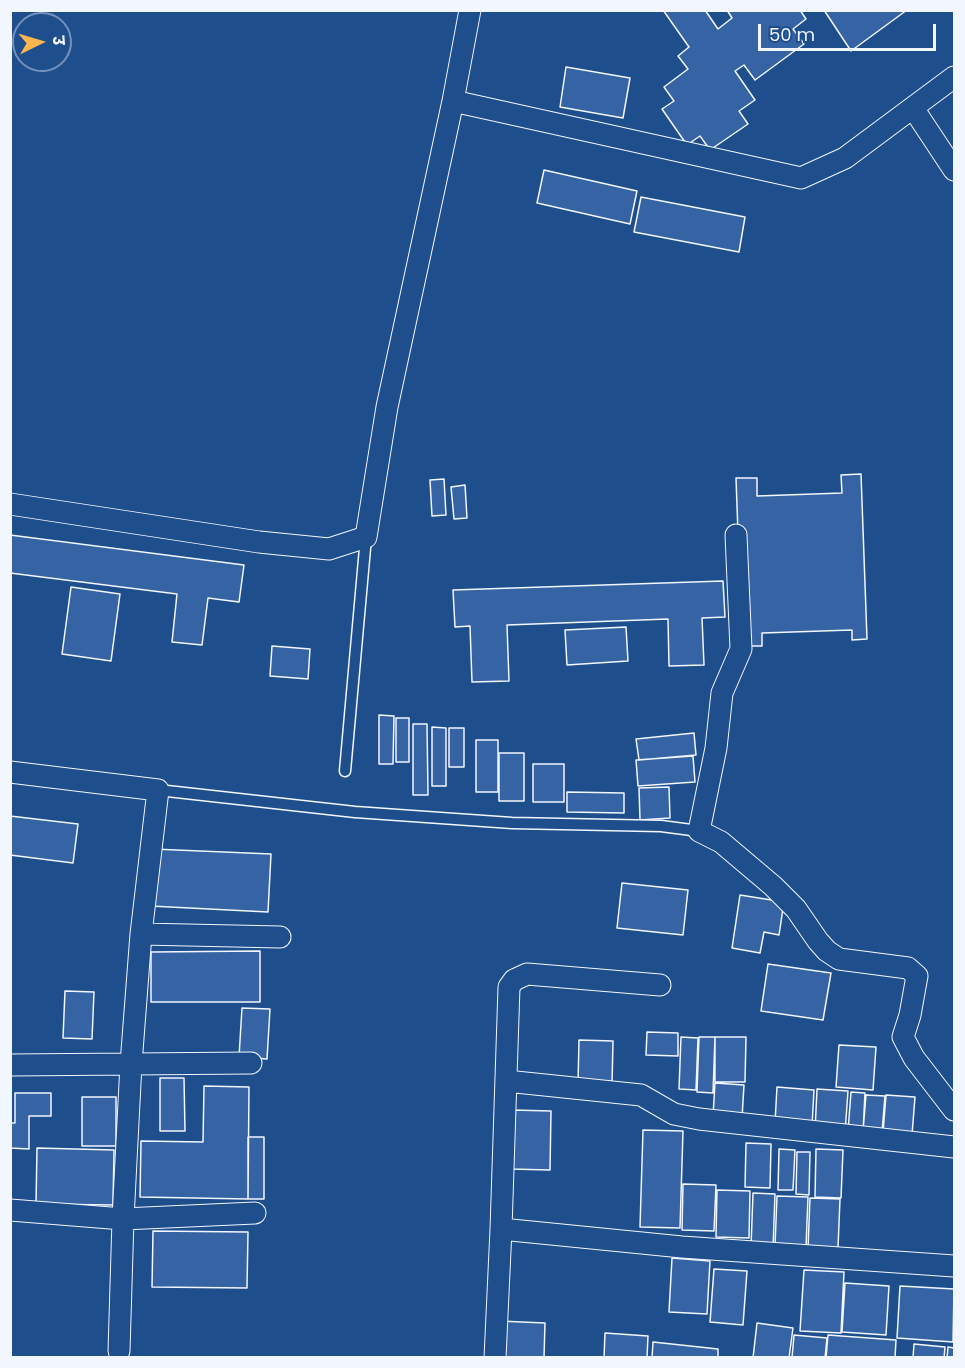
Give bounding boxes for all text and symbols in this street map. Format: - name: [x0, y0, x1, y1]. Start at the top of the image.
- north arrow: [12, 12, 72, 72]
- scale bar: [761, 12, 940, 50]
- text: 50 m: [769, 22, 815, 47]
- text: उ: [47, 35, 70, 46]

